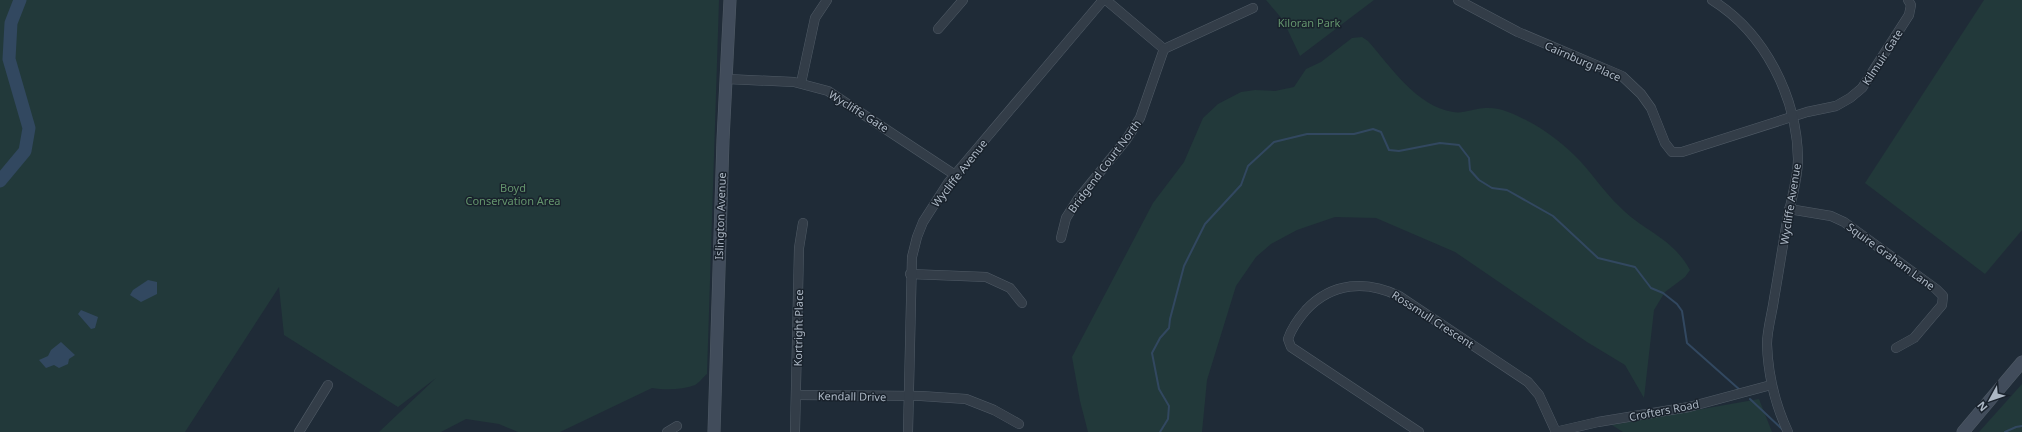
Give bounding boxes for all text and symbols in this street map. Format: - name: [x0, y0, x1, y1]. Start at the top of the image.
- park label: Kiloran Park: [1278, 15, 1340, 30]
- street label: Kilmuir Gate: [1858, 26, 1906, 88]
- street label: Cairnburg Place: [1542, 37, 1624, 85]
- street label: Wycliffe Gate: [826, 87, 892, 135]
- street label: Bridgend Court North: [1064, 116, 1144, 216]
- street label: Wycliffe Avenue: [928, 136, 990, 210]
- street label: Wycliffe Avenue: [1776, 162, 1804, 246]
- street label: Islington Avenue: [711, 172, 729, 260]
- park label: Boyd Conservation Area: [465, 180, 561, 208]
- street label: Squire Graham Lane: [1844, 219, 1938, 293]
- street label: Rossmull Crescent: [1389, 287, 1477, 351]
- street label: Kortright Place: [790, 289, 806, 367]
- north arrow: [1970, 380, 2010, 420]
- street label: Kendall Drive: [818, 388, 886, 404]
- street label: Crofters Road: [1628, 396, 1700, 424]
- text: N: [1973, 398, 1991, 415]

